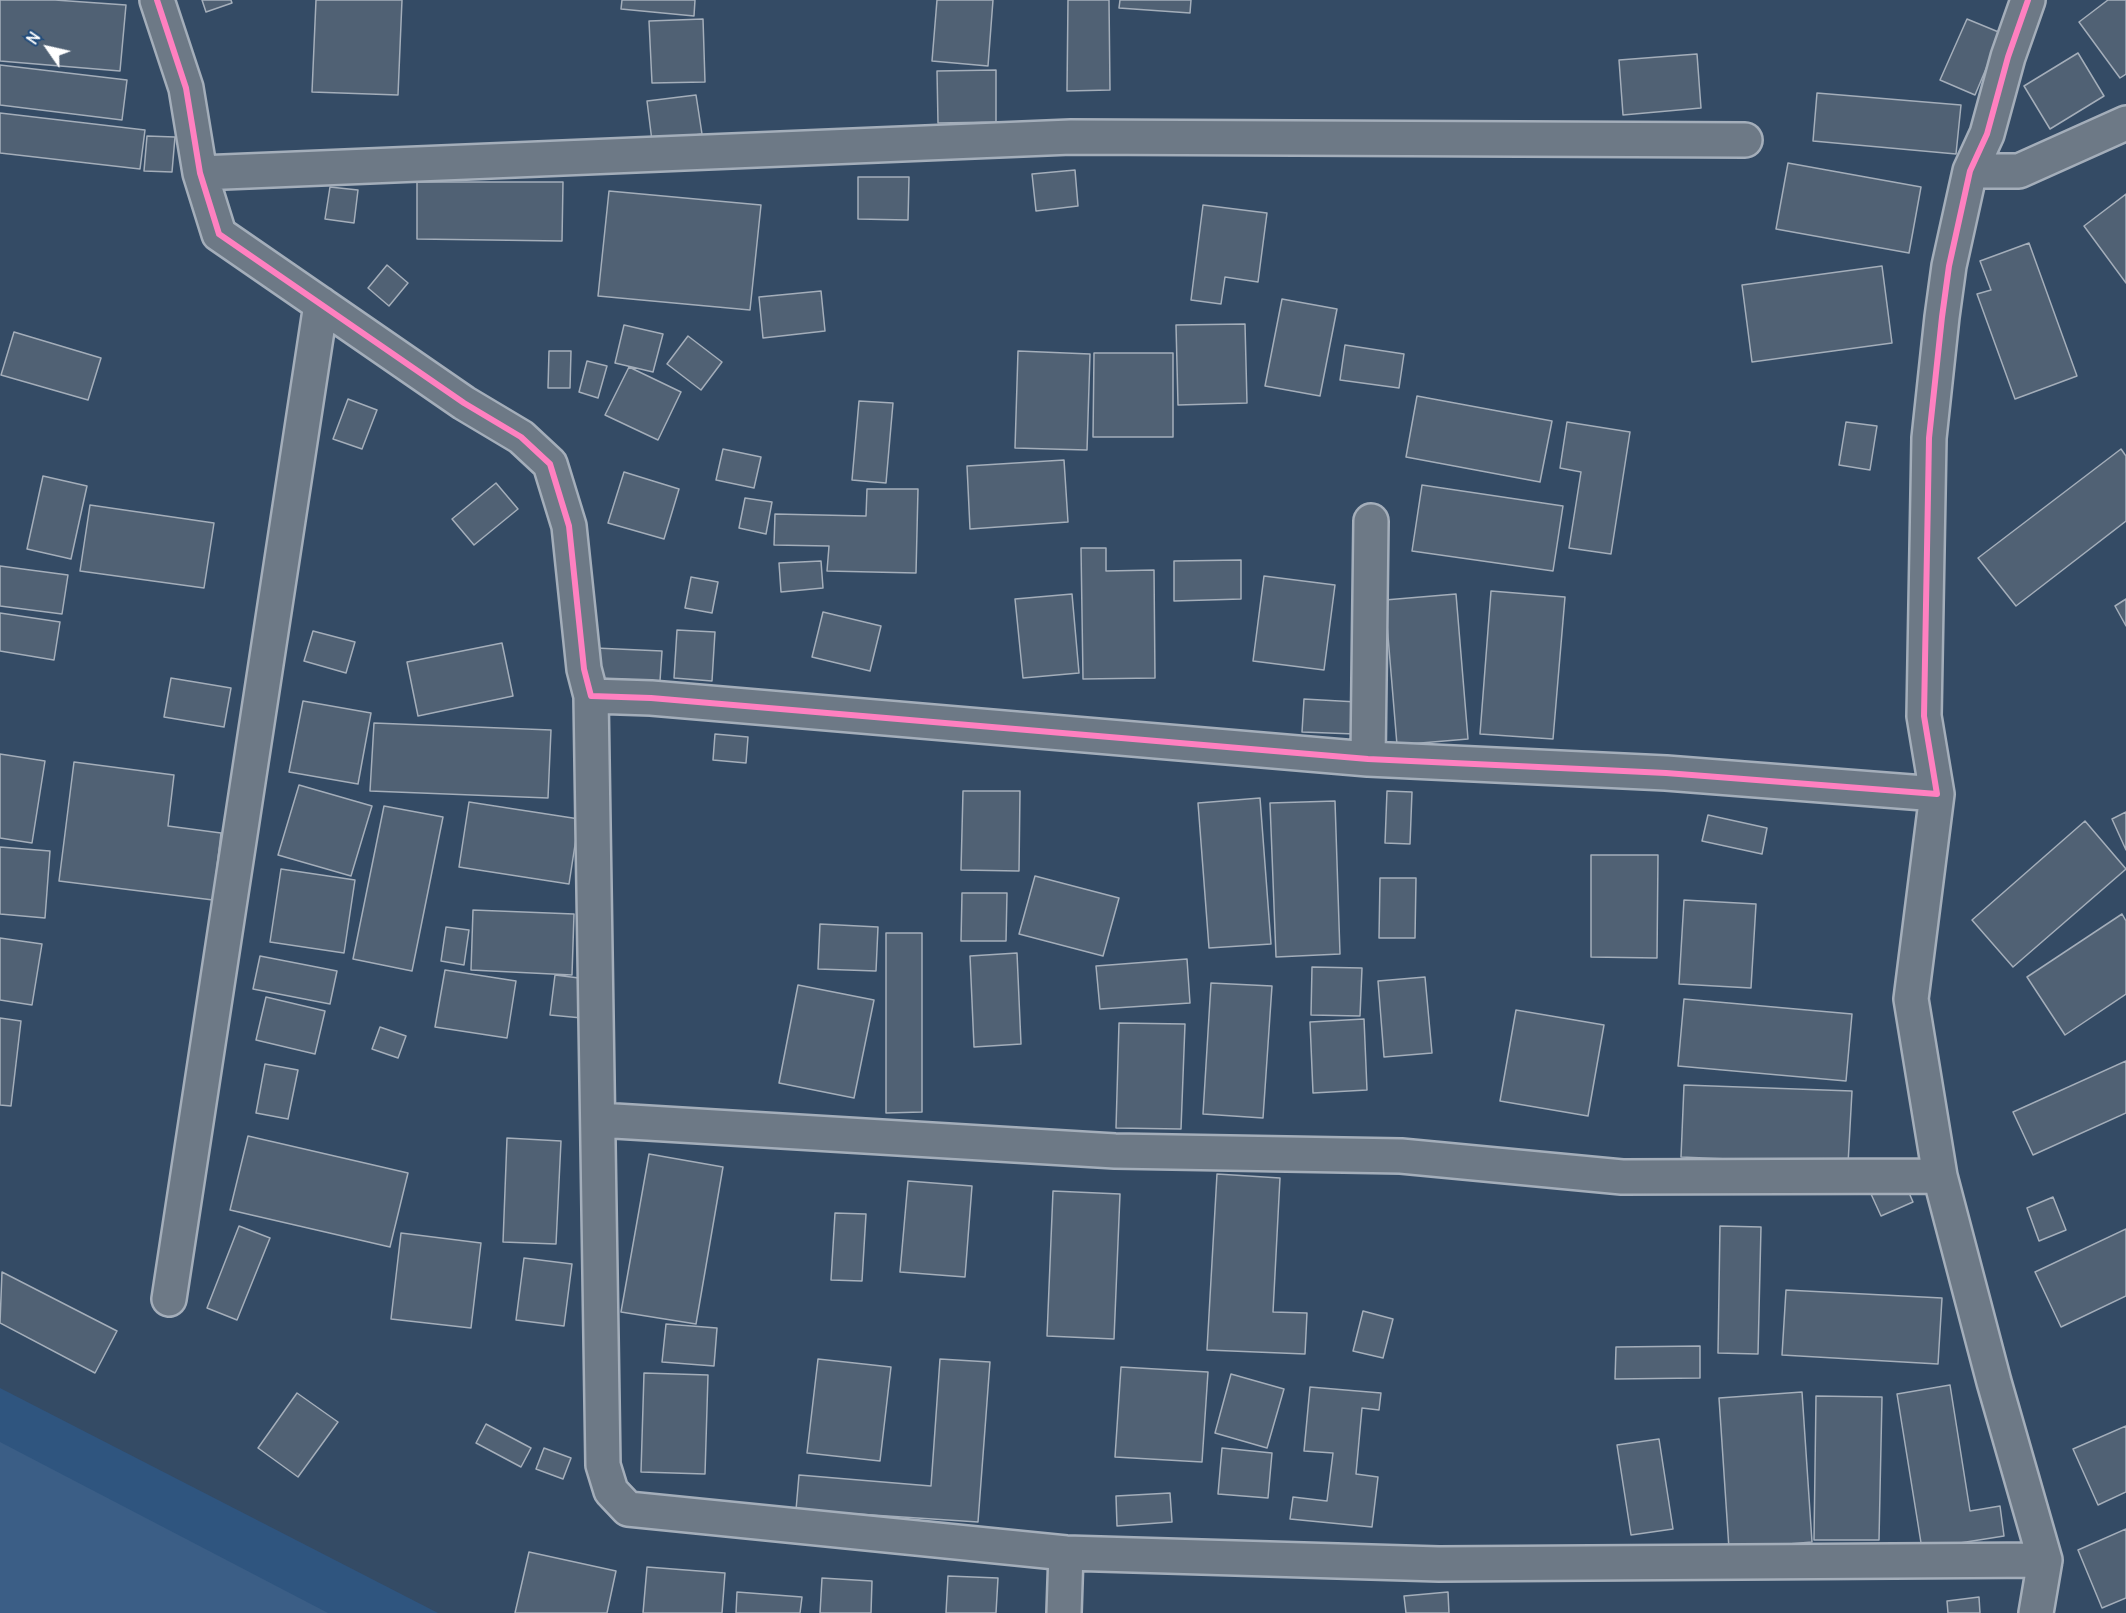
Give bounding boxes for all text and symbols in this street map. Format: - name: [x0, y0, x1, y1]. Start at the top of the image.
- north arrow: [18, 18, 78, 78]
- text: N: [22, 28, 44, 48]

